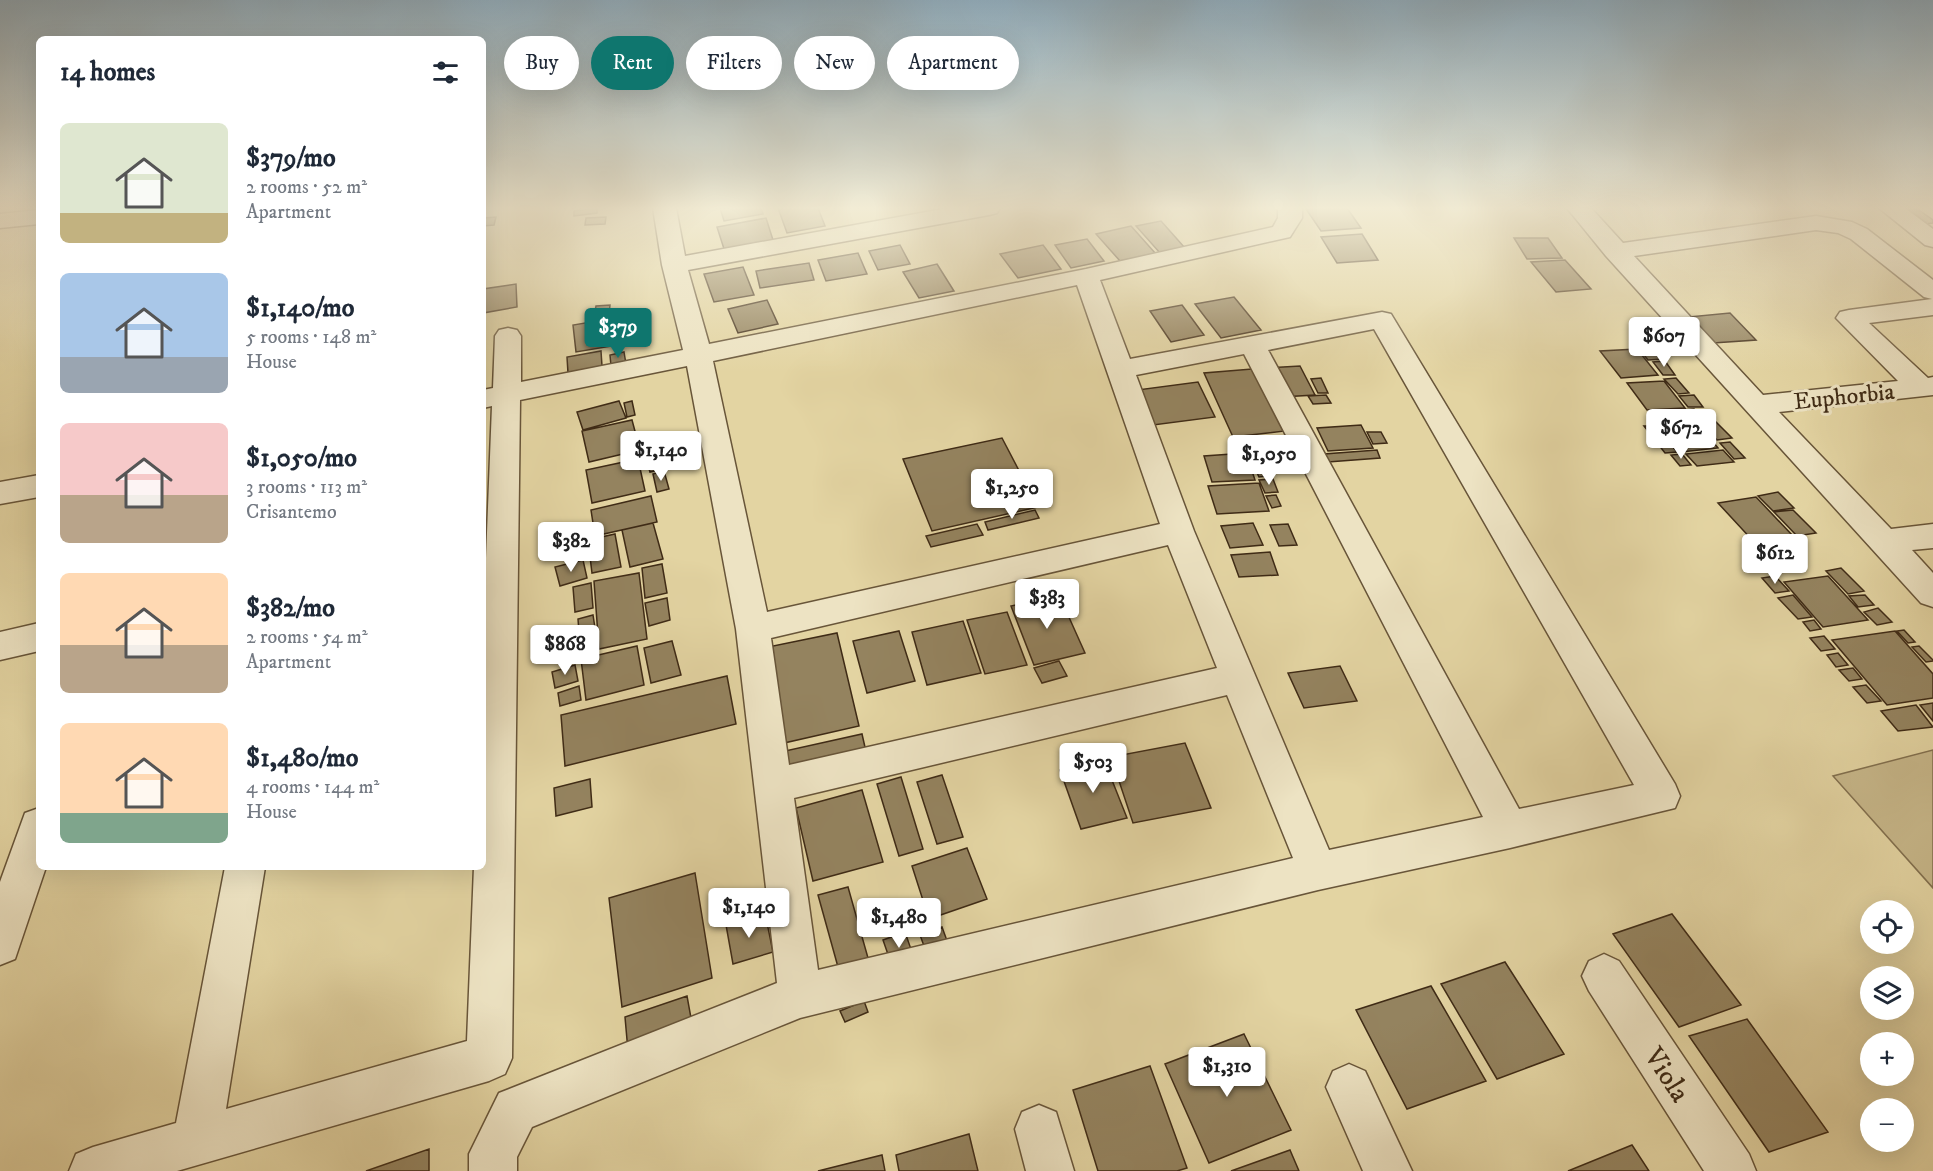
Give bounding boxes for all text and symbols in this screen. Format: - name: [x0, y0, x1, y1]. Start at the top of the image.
- chip: Buy: [504, 36, 579, 90]
- chip: Rent: [591, 36, 674, 90]
- chip: Filters: [686, 36, 782, 90]
- chip: New: [794, 36, 875, 90]
- chip: Apartment: [887, 36, 1019, 90]
- text: 14 homes: [60, 56, 155, 89]
- icon: filters: [429, 56, 462, 89]
- text: $379/mo: [246, 142, 336, 175]
- icon: home: [108, 147, 180, 219]
- text: 2 rooms · 52 m²: [246, 175, 367, 200]
- text: Apartment: [246, 200, 331, 225]
- text: $1,140/mo: [246, 292, 354, 325]
- icon: home: [108, 297, 180, 369]
- pin: $379: [582, 308, 654, 359]
- text: $379: [599, 315, 637, 340]
- pin: $607: [1628, 317, 1700, 368]
- text: $607: [1643, 324, 1685, 349]
- text: 5 rooms · 148 m²: [246, 325, 376, 350]
- text: House: [246, 350, 297, 375]
- street label: Euphorbia: [1792, 377, 1897, 417]
- pin: $672: [1645, 409, 1717, 460]
- text: $672: [1660, 416, 1702, 441]
- pin: $1,140: [612, 431, 710, 482]
- pin: $1,050: [1220, 435, 1318, 486]
- text: $1,140: [634, 438, 688, 463]
- text: $1,050/mo: [246, 442, 357, 475]
- text: $1,050: [1241, 442, 1297, 467]
- icon: home: [108, 447, 180, 519]
- pin: $1,250: [963, 469, 1061, 520]
- text: 3 rooms · 113 m²: [246, 475, 367, 500]
- text: $1,250: [985, 476, 1039, 501]
- text: Crisantemo: [246, 500, 337, 525]
- pin: $382: [535, 522, 607, 573]
- text: $382: [552, 529, 590, 554]
- pin: $612: [1739, 534, 1811, 585]
- text: $612: [1756, 541, 1794, 566]
- pin: $383: [1011, 579, 1083, 630]
- text: $383: [1029, 586, 1065, 611]
- text: $382/mo: [246, 592, 335, 625]
- icon: home: [108, 597, 180, 669]
- text: 2 rooms · 54 m²: [246, 625, 368, 650]
- pin: $868: [529, 625, 601, 676]
- text: $868: [544, 632, 586, 657]
- text: Apartment: [246, 650, 331, 675]
- text: $1,480/mo: [246, 742, 358, 775]
- pin: $503: [1057, 743, 1129, 794]
- icon: home: [108, 747, 180, 819]
- text: $503: [1073, 750, 1113, 775]
- text: 4 rooms · 144 m²: [246, 775, 379, 800]
- text: House: [246, 800, 297, 825]
- pin: $1,140: [700, 888, 798, 939]
- text: $1,140: [722, 895, 776, 920]
- pin: $1,480: [850, 898, 948, 949]
- map controls: [1860, 900, 1914, 1152]
- button: locate: [1860, 900, 1914, 954]
- text: $1,480: [871, 905, 927, 930]
- button: layers: [1860, 966, 1914, 1020]
- button: +: [1860, 1032, 1914, 1086]
- street label: Viola: [1636, 1040, 1697, 1109]
- pin: $1,310: [1178, 1047, 1276, 1098]
- text: $1,310: [1202, 1054, 1252, 1079]
- button: −: [1860, 1098, 1914, 1152]

